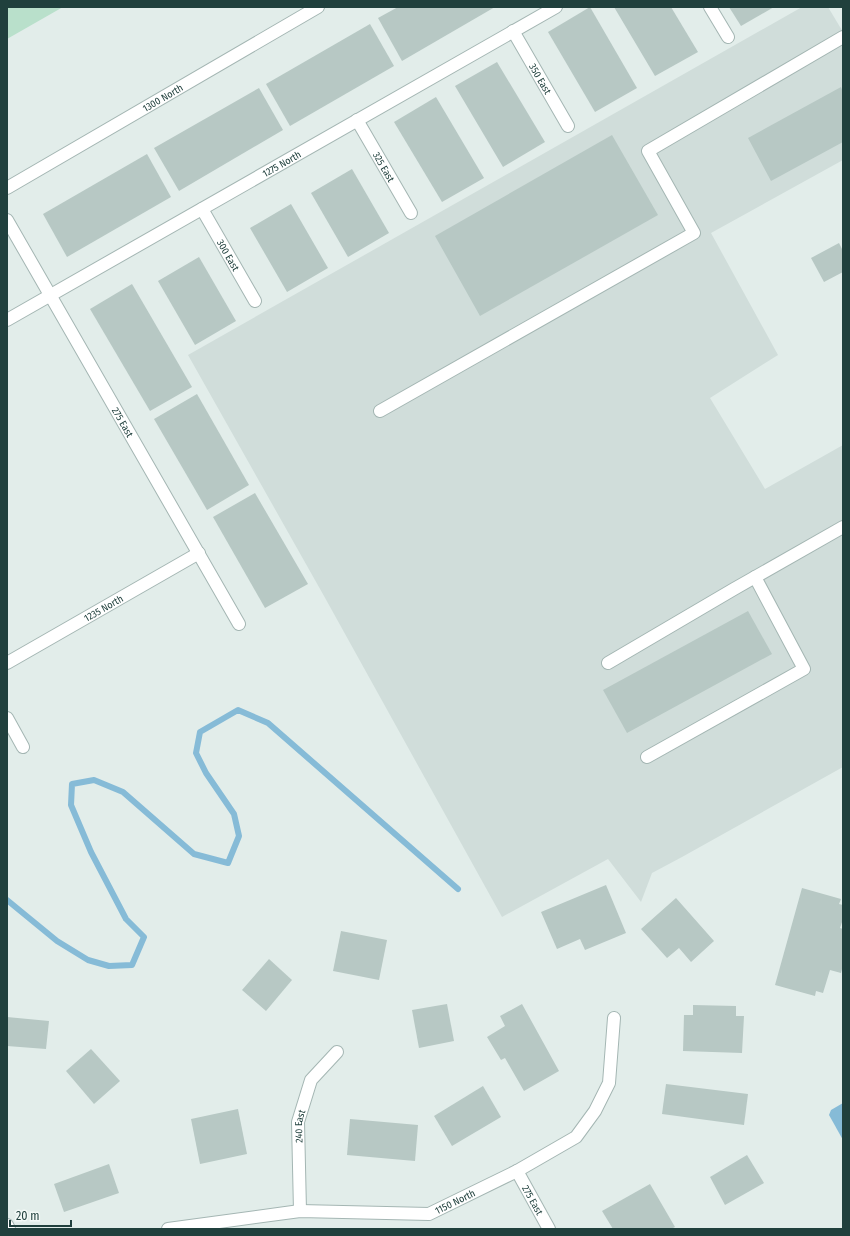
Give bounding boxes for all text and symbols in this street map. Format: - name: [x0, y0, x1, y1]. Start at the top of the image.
- street label: 350 East: [526, 62, 554, 97]
- street label: 1300 North: [141, 82, 185, 115]
- street label: 1275 North: [261, 149, 303, 180]
- street label: 325 East: [370, 150, 397, 185]
- street label: 300 East: [214, 238, 242, 274]
- street label: 275 East: [109, 406, 136, 440]
- street label: 1235 North: [82, 593, 126, 625]
- street label: 240 East: [293, 1108, 309, 1143]
- street label: 275 East: [519, 1183, 545, 1218]
- street label: 1150 North: [433, 1187, 477, 1217]
- scale bar: [10, 1202, 71, 1228]
- text: 20 m: [16, 1209, 40, 1223]

